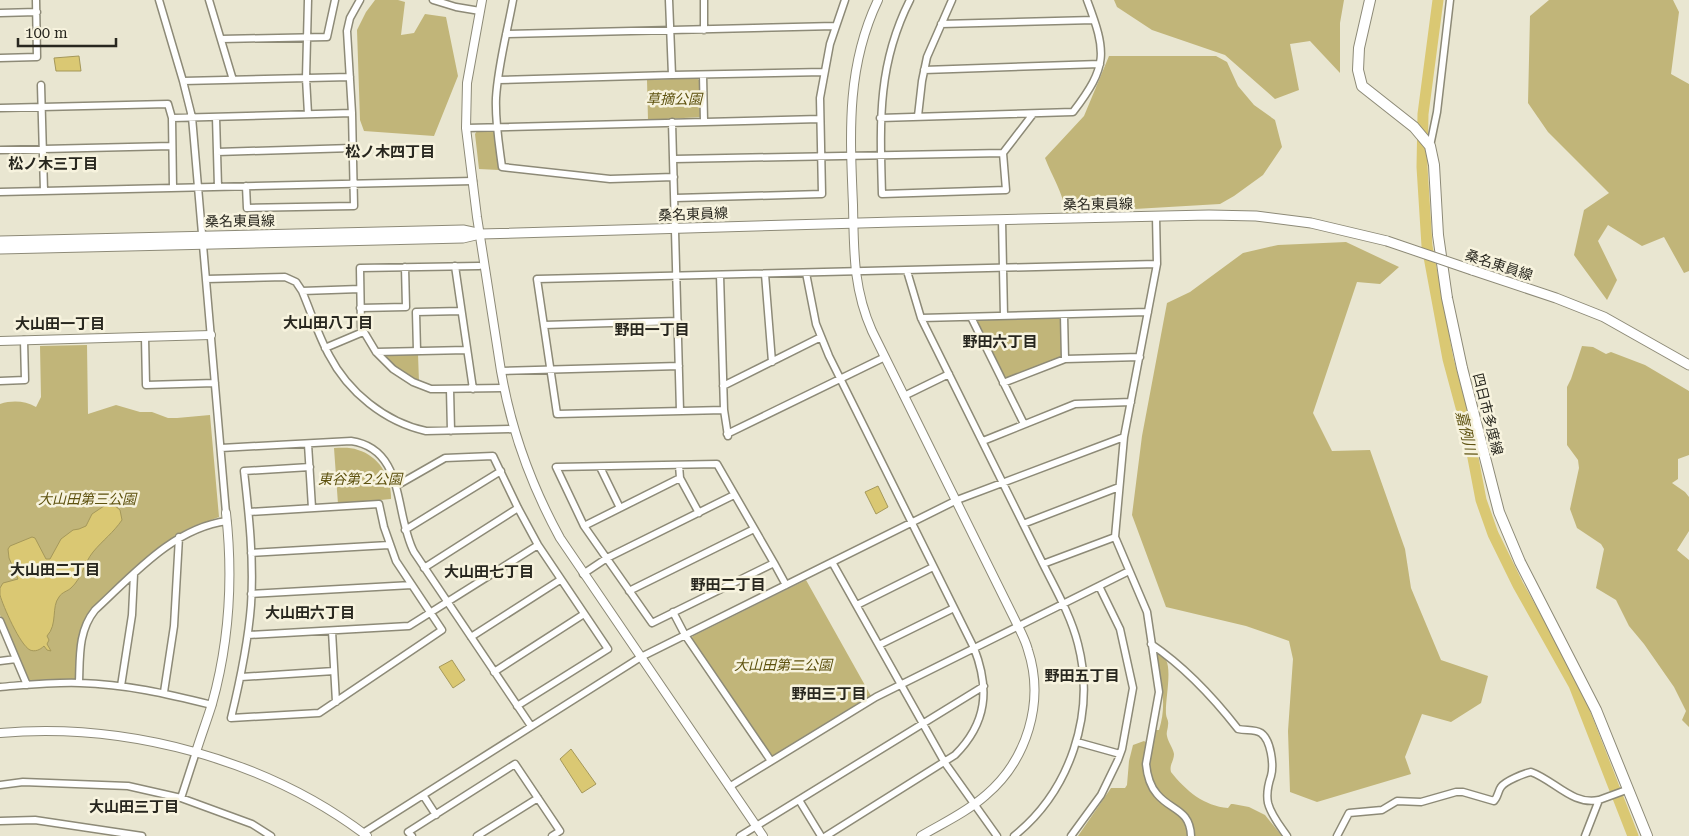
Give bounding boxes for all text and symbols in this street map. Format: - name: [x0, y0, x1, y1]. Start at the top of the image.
- scale bar: [18, 15, 115, 47]
- text: 100 m: [25, 24, 68, 42]
- park label: 草摘公園: [646, 91, 704, 107]
- district label: 松ノ木四丁目: [345, 143, 435, 161]
- district label: 松ノ木三丁目: [8, 155, 98, 173]
- street label: 桑名東員線: [1063, 195, 1133, 213]
- street label: 桑名東員線: [658, 205, 728, 223]
- street label: 桑名東員線: [205, 212, 275, 230]
- street label: 桑名東員線: [1463, 247, 1535, 283]
- district label: 大山田八丁目: [283, 314, 373, 332]
- district label: 大山田一丁目: [15, 315, 105, 333]
- district label: 野田一丁目: [614, 321, 690, 339]
- district label: 野田六丁目: [962, 333, 1038, 351]
- street label: 四日市多度線: [1470, 371, 1506, 457]
- water label: 嘉例川: [1452, 409, 1480, 459]
- park label: 東谷第２公園: [318, 471, 404, 487]
- park label: 大山田第三公園: [38, 491, 138, 507]
- district label: 大山田二丁目: [10, 561, 100, 579]
- district label: 大山田七丁目: [444, 563, 534, 581]
- district label: 野田二丁目: [690, 576, 766, 594]
- district label: 大山田六丁目: [265, 604, 355, 622]
- park label: 大山田第二公園: [734, 657, 834, 673]
- district label: 野田五丁目: [1044, 667, 1120, 685]
- district label: 野田三丁目: [791, 685, 867, 703]
- district label: 大山田三丁目: [89, 798, 179, 816]

